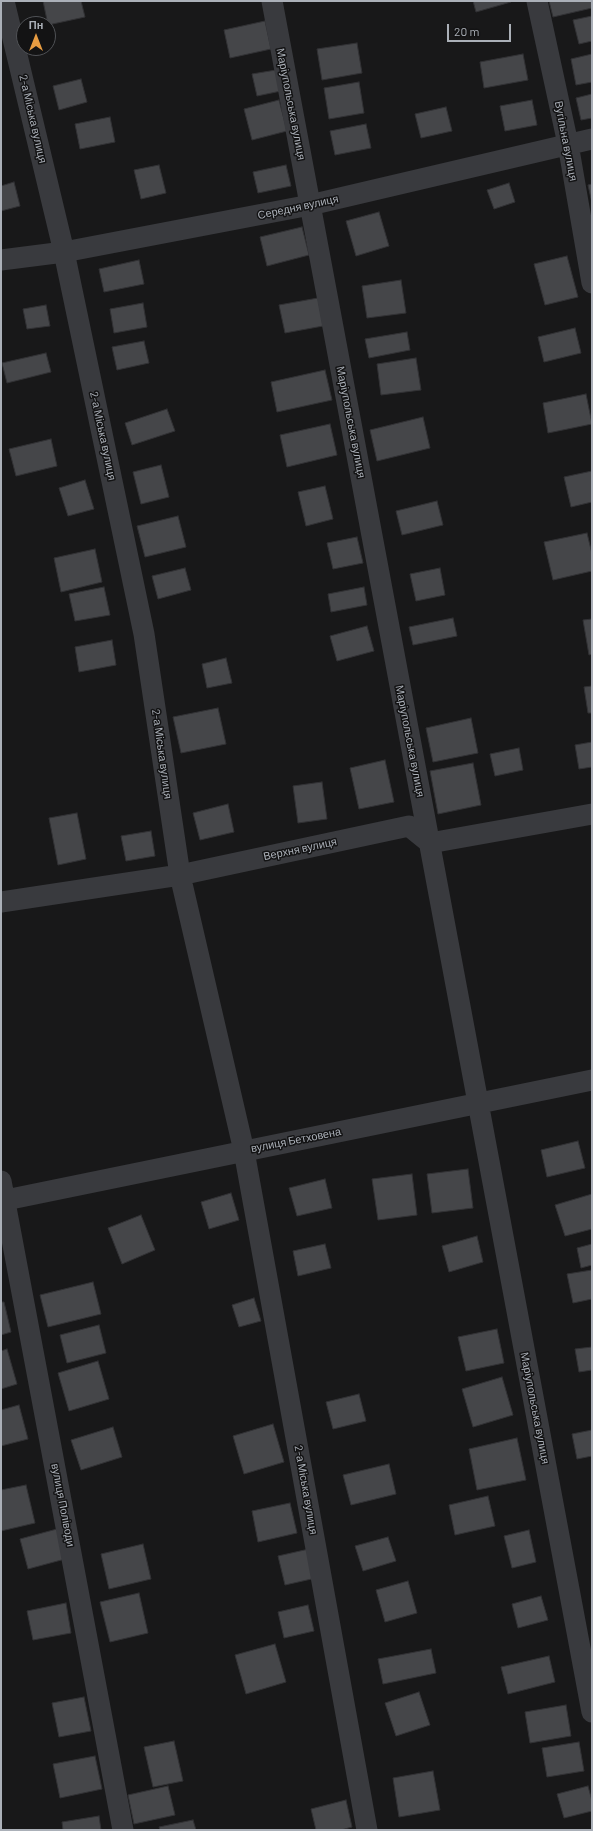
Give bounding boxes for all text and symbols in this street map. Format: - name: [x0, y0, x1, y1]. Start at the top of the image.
- north arrow: [16, 16, 56, 56]
- scale bar: [449, 16, 513, 42]
- text: Пн: [29, 18, 43, 31]
- text: 20 m: [454, 24, 480, 38]
- street label: Маріупольська вулиця: [274, 47, 308, 161]
- street label: 2-а Міська вулиця: [16, 73, 50, 165]
- street label: Вугільна вулиця: [552, 100, 580, 182]
- street label: Середня вулиця: [256, 192, 340, 222]
- street label: Маріупольська вулиця: [334, 365, 368, 479]
- street label: 2-а Міська вулиця: [87, 390, 119, 482]
- street label: Маріупольська вулиця: [393, 684, 427, 798]
- street label: 2-а Міська вулиця: [149, 708, 175, 800]
- street label: Верхня вулиця: [262, 835, 338, 863]
- street label: вулиця Бетховена: [250, 1125, 342, 1155]
- street label: Маріупольська вулиця: [518, 1351, 552, 1465]
- street label: 2-а Міська вулиця: [292, 1444, 320, 1536]
- street label: вулиця Поліводи: [48, 1462, 78, 1548]

